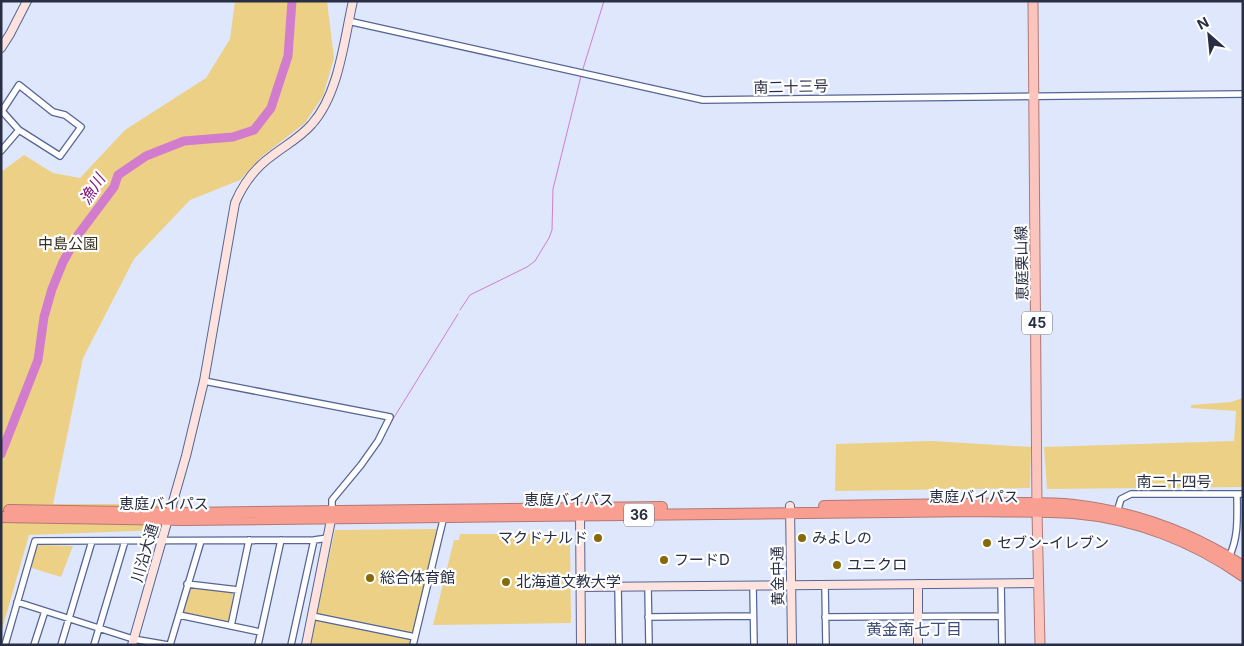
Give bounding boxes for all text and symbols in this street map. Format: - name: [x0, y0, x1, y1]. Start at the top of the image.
- north arrow: [1184, 10, 1234, 60]
- text: N: [1194, 13, 1211, 33]
- street label: 南二十三号: [753, 76, 829, 97]
- water label: 漁川: [75, 168, 110, 208]
- street label: 恵庭栗山線: [1011, 225, 1032, 301]
- park label: 中島公園: [38, 234, 98, 253]
- road number: 45: [1022, 312, 1052, 334]
- street label: 南二十四号: [1136, 472, 1212, 491]
- street label: 恵庭バイパス: [929, 487, 1019, 506]
- street label: 恵庭バイパス: [524, 490, 614, 509]
- street label: 恵庭バイパス: [119, 494, 209, 513]
- road number: 36: [624, 504, 654, 526]
- street label: 川沿大通: [127, 521, 162, 584]
- place label: マクドナルド: [498, 528, 588, 547]
- place label: みよしの: [812, 528, 872, 547]
- marker: マクドナルド: [592, 532, 604, 544]
- marker: みよしの: [796, 532, 808, 544]
- place label: セブン-イレブン: [997, 533, 1109, 552]
- marker: セブン-イレブン: [981, 537, 993, 549]
- street label: 黄金中通: [767, 546, 788, 606]
- place label: フードD: [674, 550, 730, 569]
- marker: フードD: [658, 554, 670, 566]
- place label: ユニクロ: [847, 555, 907, 574]
- marker: ユニクロ: [831, 559, 843, 571]
- place label: 総合体育館: [380, 568, 455, 587]
- marker: 総合体育館: [364, 572, 376, 584]
- place label: 北海道文教大学: [516, 572, 621, 591]
- marker: 北海道文教大学: [500, 576, 512, 588]
- district label: 黄金南七丁目: [866, 619, 962, 639]

